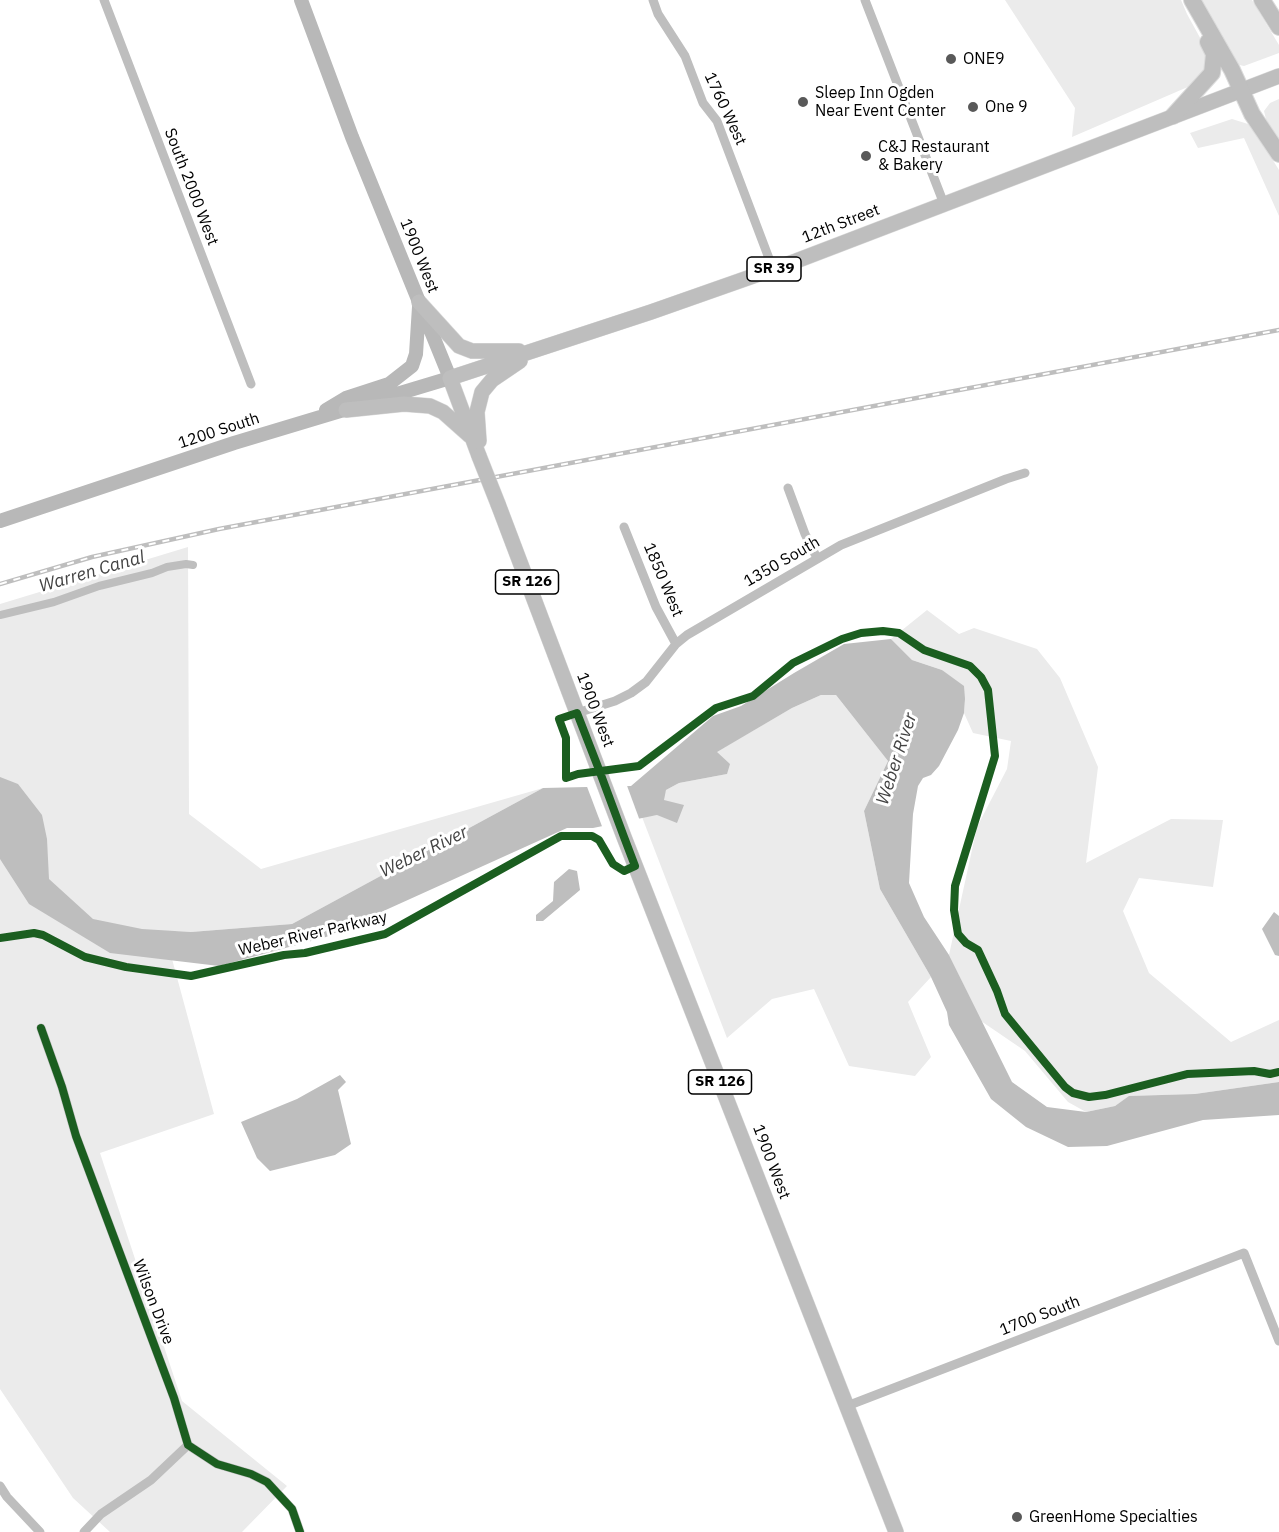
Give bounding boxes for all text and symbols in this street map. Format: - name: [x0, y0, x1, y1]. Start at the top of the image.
- place label: ONE9: [963, 49, 1005, 69]
- marker: ONE9: [944, 52, 958, 66]
- street label: 1760 West: [700, 69, 750, 149]
- place label: Sleep Inn Ogden Near Event Center: [815, 83, 946, 121]
- marker: Sleep Inn Ogden Near Event Center: [796, 95, 810, 109]
- place label: One 9: [985, 97, 1028, 117]
- marker: One 9: [966, 100, 980, 114]
- street label: South 2000 West: [160, 126, 222, 248]
- place label: C&J Restaurant & Bakery: [878, 137, 990, 175]
- marker: C&J Restaurant & Bakery: [859, 149, 873, 163]
- street label: 12th Street: [799, 200, 883, 248]
- street label: 1900 West: [395, 216, 443, 296]
- road number: SR 39: [747, 257, 801, 281]
- street label: 1200 South: [176, 409, 262, 453]
- street label: 1350 South: [741, 533, 823, 591]
- street label: 1850 West: [639, 540, 687, 620]
- water label: Warren Canal: [37, 547, 147, 597]
- road number: SR 126: [496, 570, 558, 594]
- street label: 1900 West: [572, 670, 618, 750]
- water label: Weber River: [872, 710, 922, 808]
- water label: Weber River: [377, 821, 471, 883]
- street label: Weber River Parkway: [237, 908, 389, 960]
- road number: SR 126: [688, 1070, 752, 1094]
- street label: 1900 West: [748, 1122, 794, 1202]
- street label: Wilson Drive: [128, 1257, 178, 1347]
- street label: 1700 South: [997, 1292, 1083, 1340]
- place label: GreenHome Specialties: [1029, 1507, 1198, 1527]
- marker: GreenHome Specialties: [1010, 1510, 1024, 1524]

